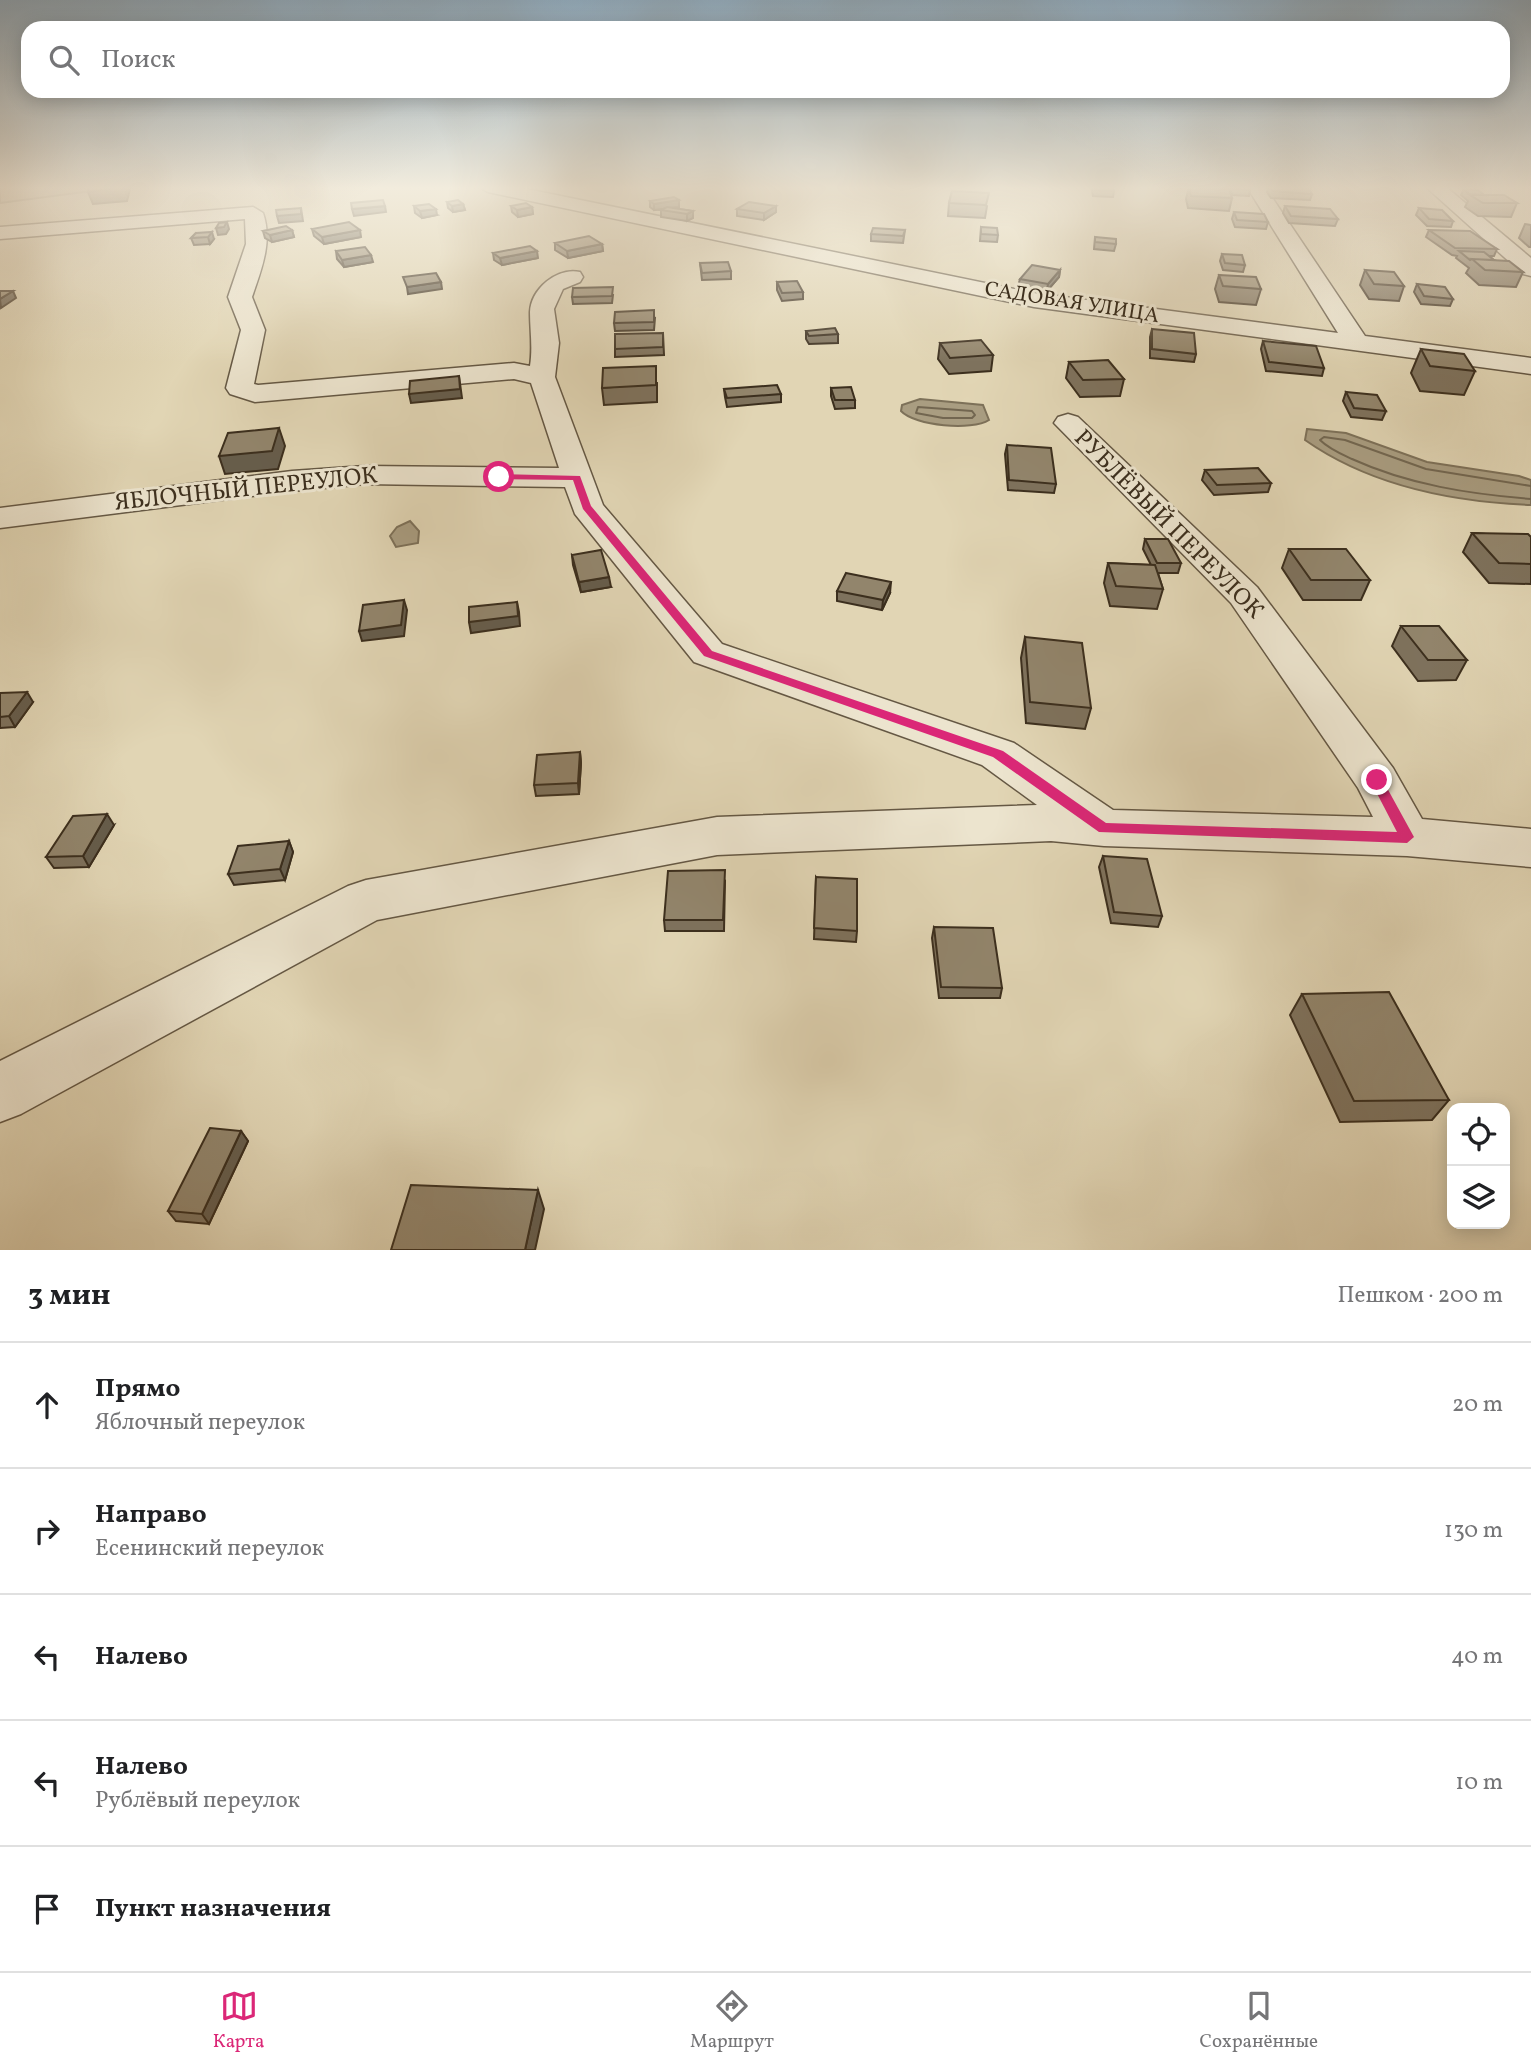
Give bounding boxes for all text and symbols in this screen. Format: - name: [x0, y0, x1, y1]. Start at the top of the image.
- search box: [21, 21, 1510, 98]
- icon: search: [45, 41, 83, 79]
- text: Поиск: [101, 42, 175, 78]
- street label: САДОВАЯ УЛИЦА: [983, 275, 1162, 331]
- street label: РУБЛЁВЫЙ ПЕРЕУЛОК: [1066, 423, 1270, 627]
- street label: ЯБЛОЧНЫЙ ПЕРЕУЛОК: [113, 459, 379, 521]
- route start: [483, 461, 514, 492]
- route end: [1361, 764, 1392, 795]
- map controls: [1447, 1103, 1510, 1229]
- button: locate: [1447, 1103, 1510, 1166]
- button: layers: [1447, 1166, 1510, 1229]
- text: 3 мин: [28, 1275, 111, 1317]
- text: Пешком · 200 m: [1337, 1280, 1503, 1312]
- text: Прямо: [95, 1371, 180, 1407]
- icon: ahead: [28, 1386, 66, 1424]
- text: 20 m: [1452, 1389, 1503, 1421]
- text: Яблочный переулок: [95, 1407, 305, 1439]
- text: Направо: [95, 1497, 207, 1533]
- icon: right: [28, 1512, 66, 1550]
- text: 130 m: [1444, 1515, 1503, 1547]
- text: Есенинский переулок: [95, 1533, 324, 1565]
- icon: left: [28, 1638, 66, 1676]
- text: Налево: [95, 1639, 188, 1675]
- text: 40 m: [1451, 1641, 1503, 1673]
- text: Налево: [95, 1749, 188, 1785]
- icon: left: [28, 1764, 66, 1802]
- text: 10 m: [1455, 1767, 1503, 1799]
- text: Рублёвый переулок: [95, 1785, 300, 1817]
- icon: arrive: [28, 1890, 66, 1928]
- text: Пункт назначения: [95, 1891, 331, 1927]
- tab: Карта: [213, 1987, 264, 2055]
- tab: Маршрут: [690, 1987, 774, 2055]
- tab: Сохранённые: [1200, 1987, 1318, 2055]

